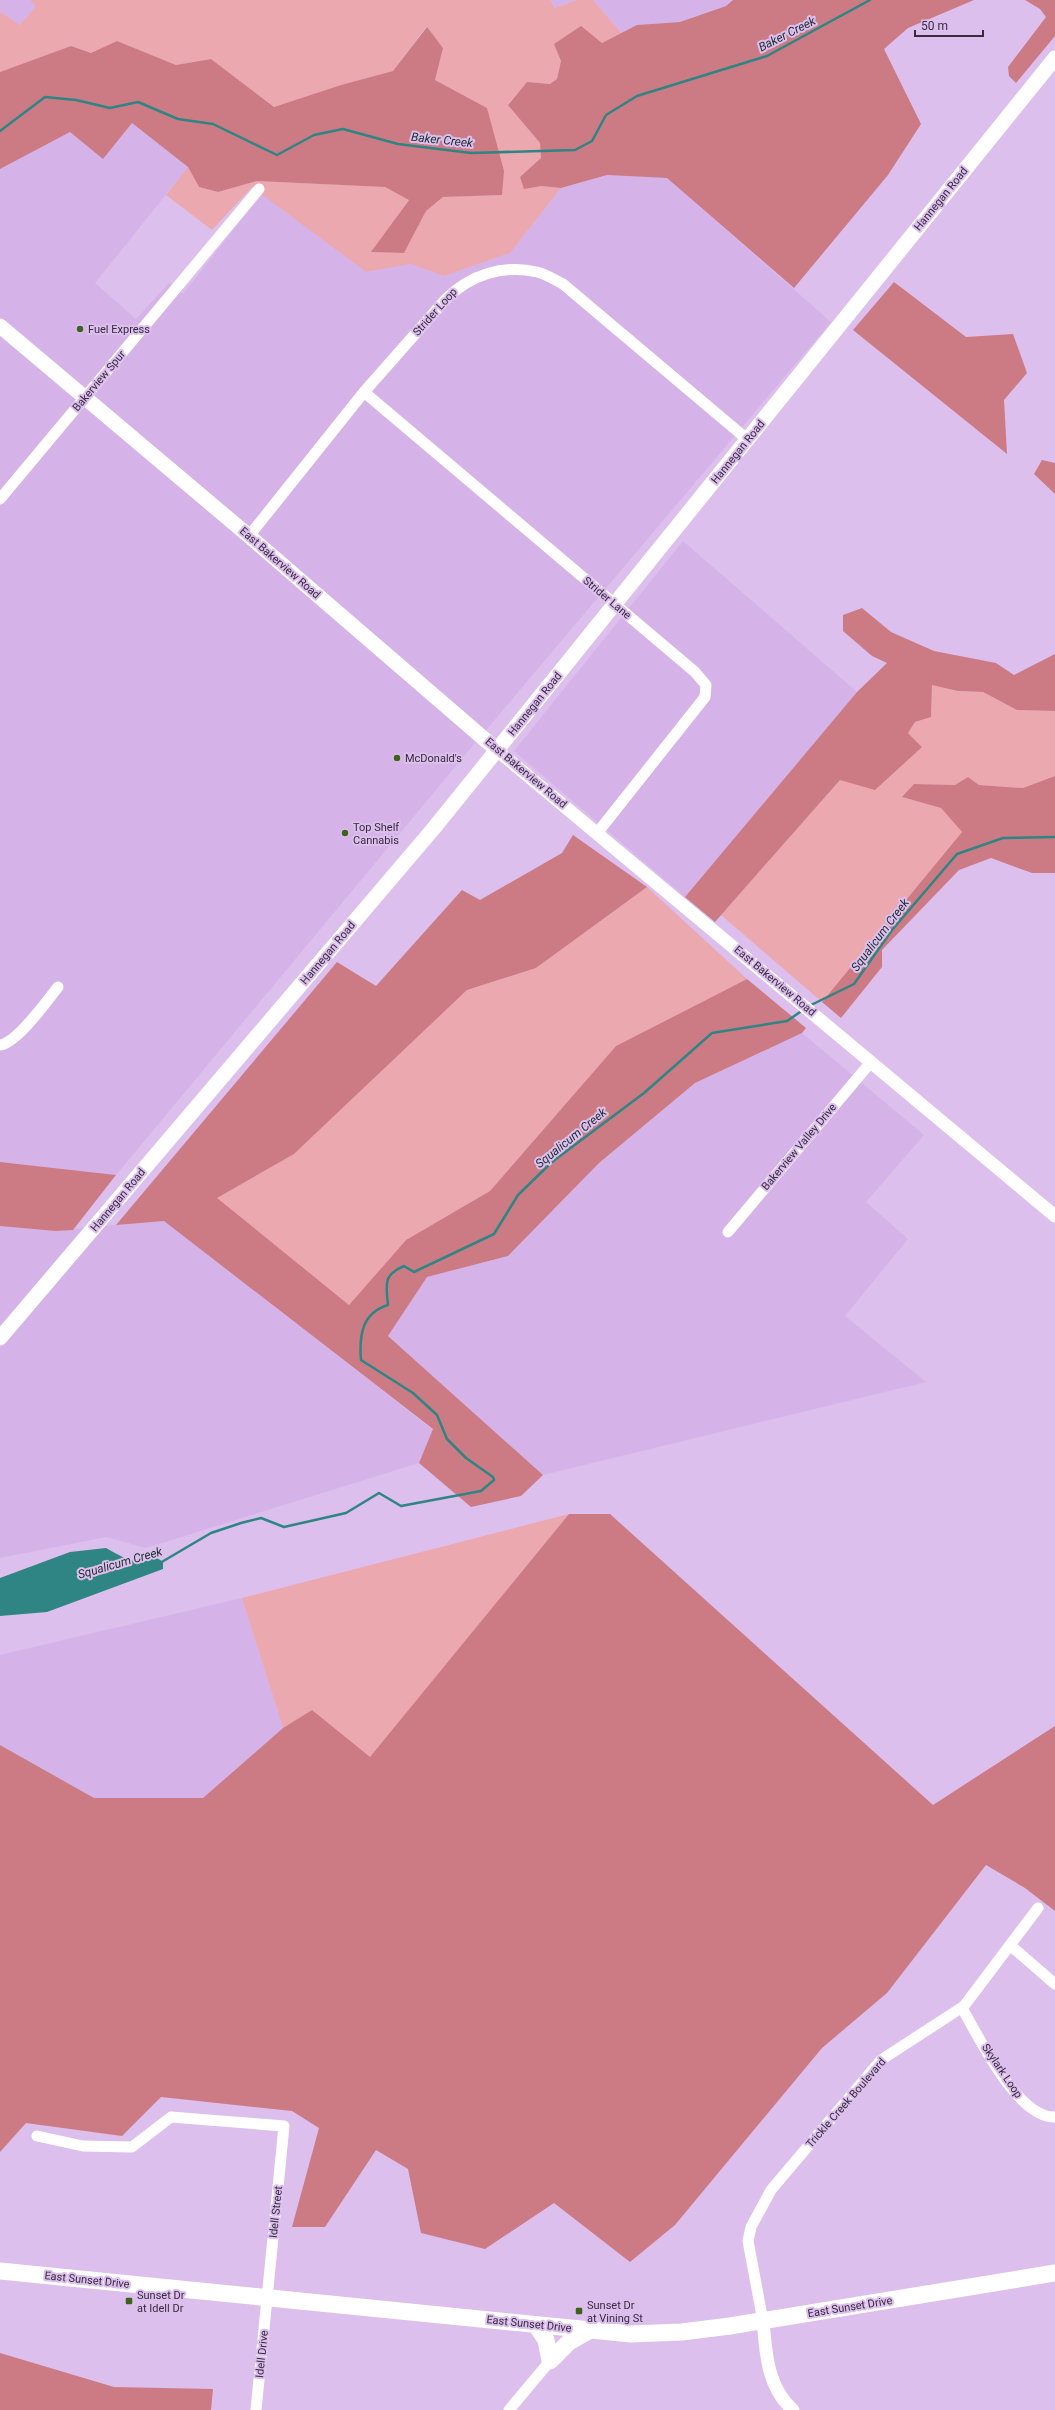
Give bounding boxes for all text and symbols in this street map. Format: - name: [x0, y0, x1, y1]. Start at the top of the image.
- scale bar: [915, 12, 983, 38]
- water label: Baker Creek: [756, 13, 819, 54]
- text: 50 m: [921, 19, 948, 33]
- water label: Baker Creek: [410, 130, 475, 150]
- street label: Hannegan Road: [911, 165, 971, 233]
- street label: Strider Loop: [410, 285, 460, 339]
- place label: Fuel Express: [88, 323, 150, 336]
- marker: Fuel Express: [75, 324, 85, 334]
- street label: Bakerview Spur: [70, 348, 128, 414]
- street label: Hannegan Road: [708, 418, 768, 486]
- street label: East Bakerview Road: [237, 525, 323, 601]
- street label: Strider Lane: [580, 574, 634, 622]
- street label: Hannegan Road: [505, 670, 565, 738]
- street label: East Bakerview Road: [483, 735, 569, 811]
- place label: McDonald's: [405, 752, 462, 765]
- marker: McDonald's: [392, 753, 402, 763]
- place label: Top Shelf Cannabis: [353, 821, 399, 847]
- marker: Top Shelf Cannabis: [340, 828, 350, 838]
- water label: Squalicum Creek: [848, 895, 913, 974]
- street label: Hannegan Road: [298, 919, 358, 987]
- street label: East Bakerview Road: [732, 943, 818, 1019]
- street label: Bakerview Valley Drive: [759, 1101, 839, 1193]
- water label: Squalicum Creek: [533, 1104, 610, 1171]
- street label: Hannegan Road: [88, 1166, 148, 1234]
- water label: Squalicum Creek: [76, 1544, 165, 1582]
- street label: Skylark Loop: [979, 2041, 1025, 2101]
- street label: Trickle Creek Boulevard: [804, 2055, 888, 2151]
- street label: Idell Street: [267, 2185, 285, 2239]
- street label: East Sunset Drive: [44, 2269, 130, 2291]
- place label: Sunset Dr at Idell Dr: [137, 2289, 185, 2315]
- street label: East Sunset Drive: [807, 2294, 893, 2320]
- marker: Sunset Dr at Idell Dr: [124, 2296, 134, 2306]
- place label: Sunset Dr at Vining St: [587, 2299, 643, 2325]
- marker: Sunset Dr at Vining St: [574, 2306, 584, 2316]
- street label: East Sunset Drive: [486, 2313, 572, 2335]
- street label: Idell Drive: [253, 2329, 271, 2378]

